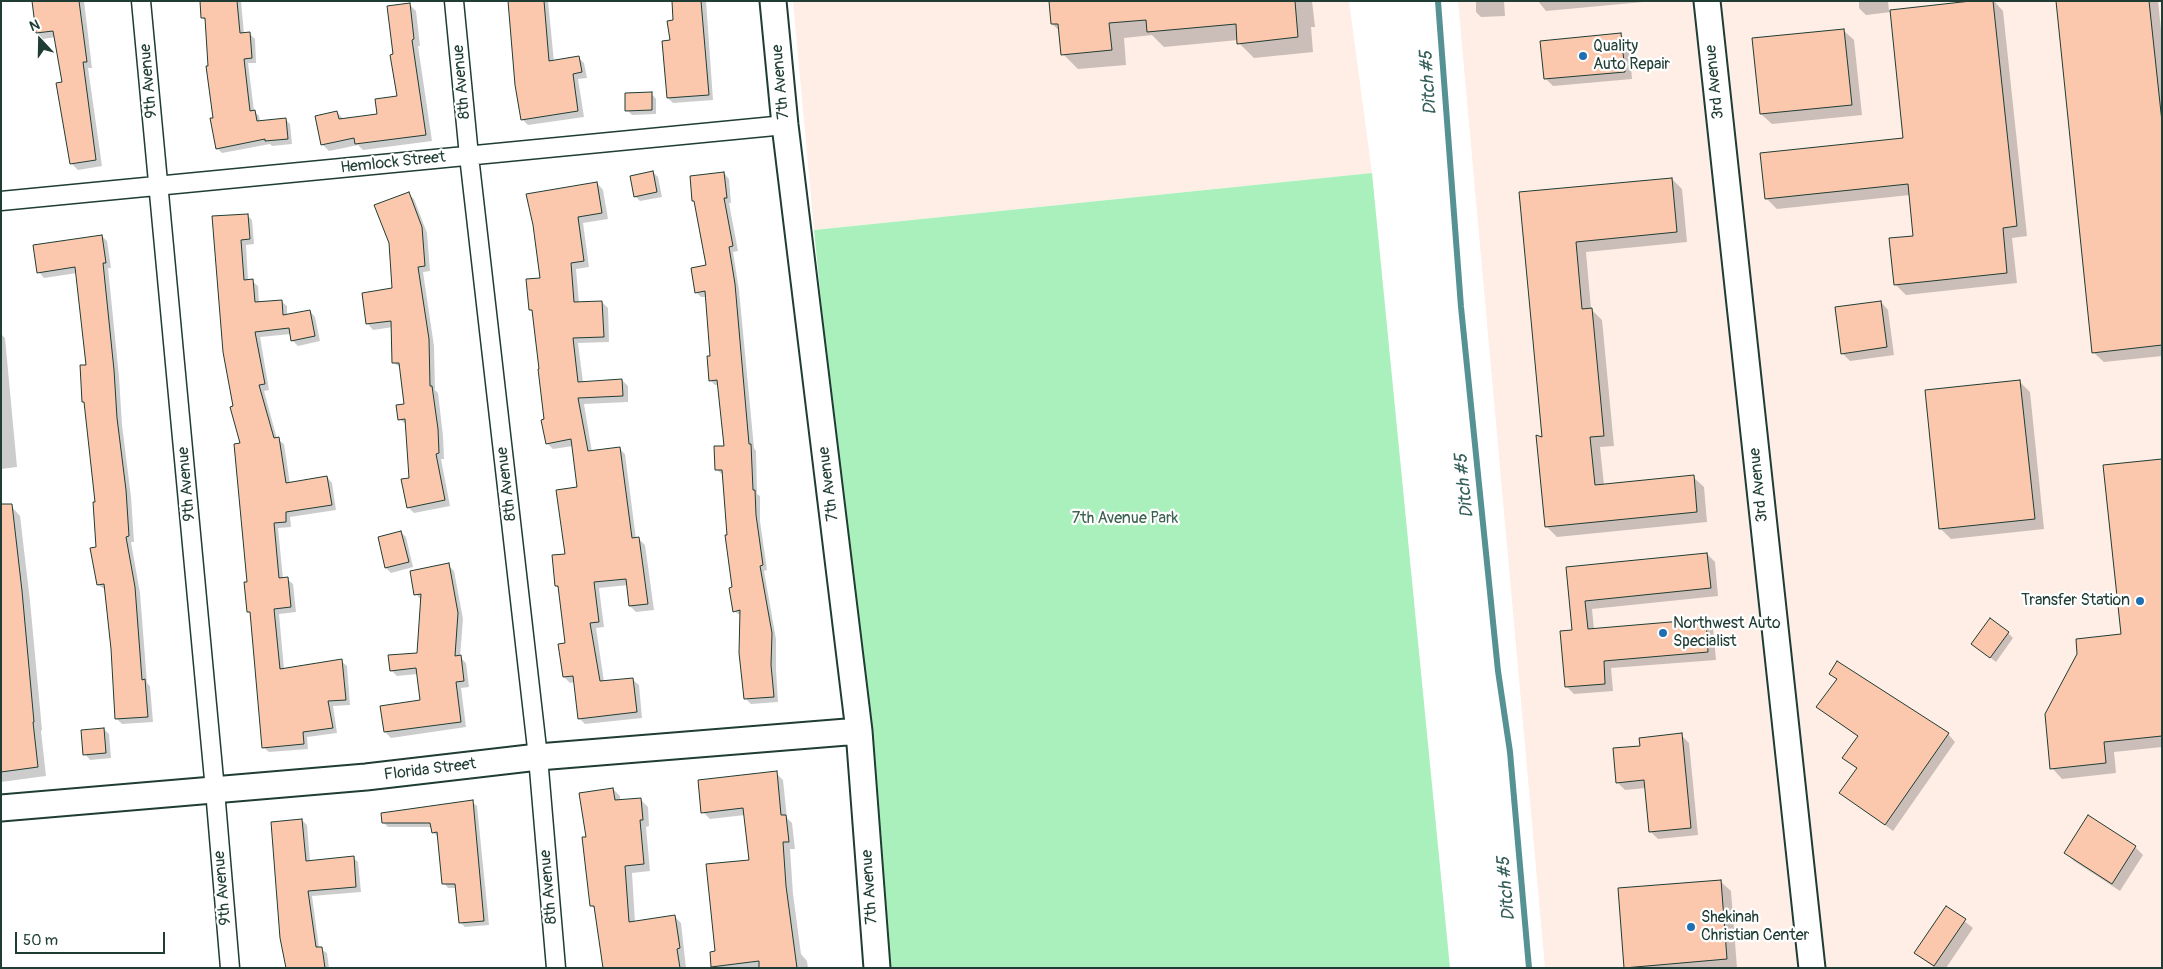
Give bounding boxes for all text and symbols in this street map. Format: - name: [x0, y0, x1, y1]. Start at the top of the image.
- north arrow: [15, 15, 65, 65]
- text: N: [27, 16, 42, 35]
- place label: Quality Auto Repair: [1593, 37, 1670, 75]
- street label: 9th Avenue: [136, 43, 162, 119]
- street label: 8th Avenue: [449, 44, 475, 120]
- street label: 7th Avenue: [768, 44, 794, 120]
- street label: 3rd Avenue: [1702, 44, 1728, 120]
- water label: Ditch #5: [1416, 50, 1442, 116]
- marker: Quality Auto Repair: [1577, 50, 1589, 62]
- street label: Hemlock Street: [340, 148, 446, 178]
- street label: 9th Avenue: [174, 446, 200, 522]
- street label: 8th Avenue: [493, 446, 521, 522]
- street label: 7th Avenue: [815, 446, 843, 522]
- street label: 3rd Avenue: [1746, 447, 1772, 523]
- water label: Ditch #5: [1451, 453, 1479, 519]
- park label: 7th Avenue Park: [1072, 509, 1178, 529]
- place label: Transfer Station: [2021, 591, 2130, 611]
- marker: Transfer Station: [2134, 595, 2146, 607]
- place label: Northwest Auto Specialist: [1673, 614, 1781, 652]
- marker: Northwest Auto Specialist: [1657, 627, 1669, 639]
- street label: Florida Street: [383, 755, 477, 785]
- street label: 8th Avenue: [536, 849, 562, 925]
- street label: 7th Avenue: [858, 849, 882, 925]
- street label: 9th Avenue: [210, 850, 236, 926]
- water label: Ditch #5: [1493, 856, 1521, 922]
- place label: Shekinah Christian Center: [1701, 908, 1809, 946]
- marker: Shekinah Christian Center: [1685, 921, 1697, 933]
- scale bar: [18, 922, 168, 954]
- text: 50 m: [23, 931, 58, 950]

